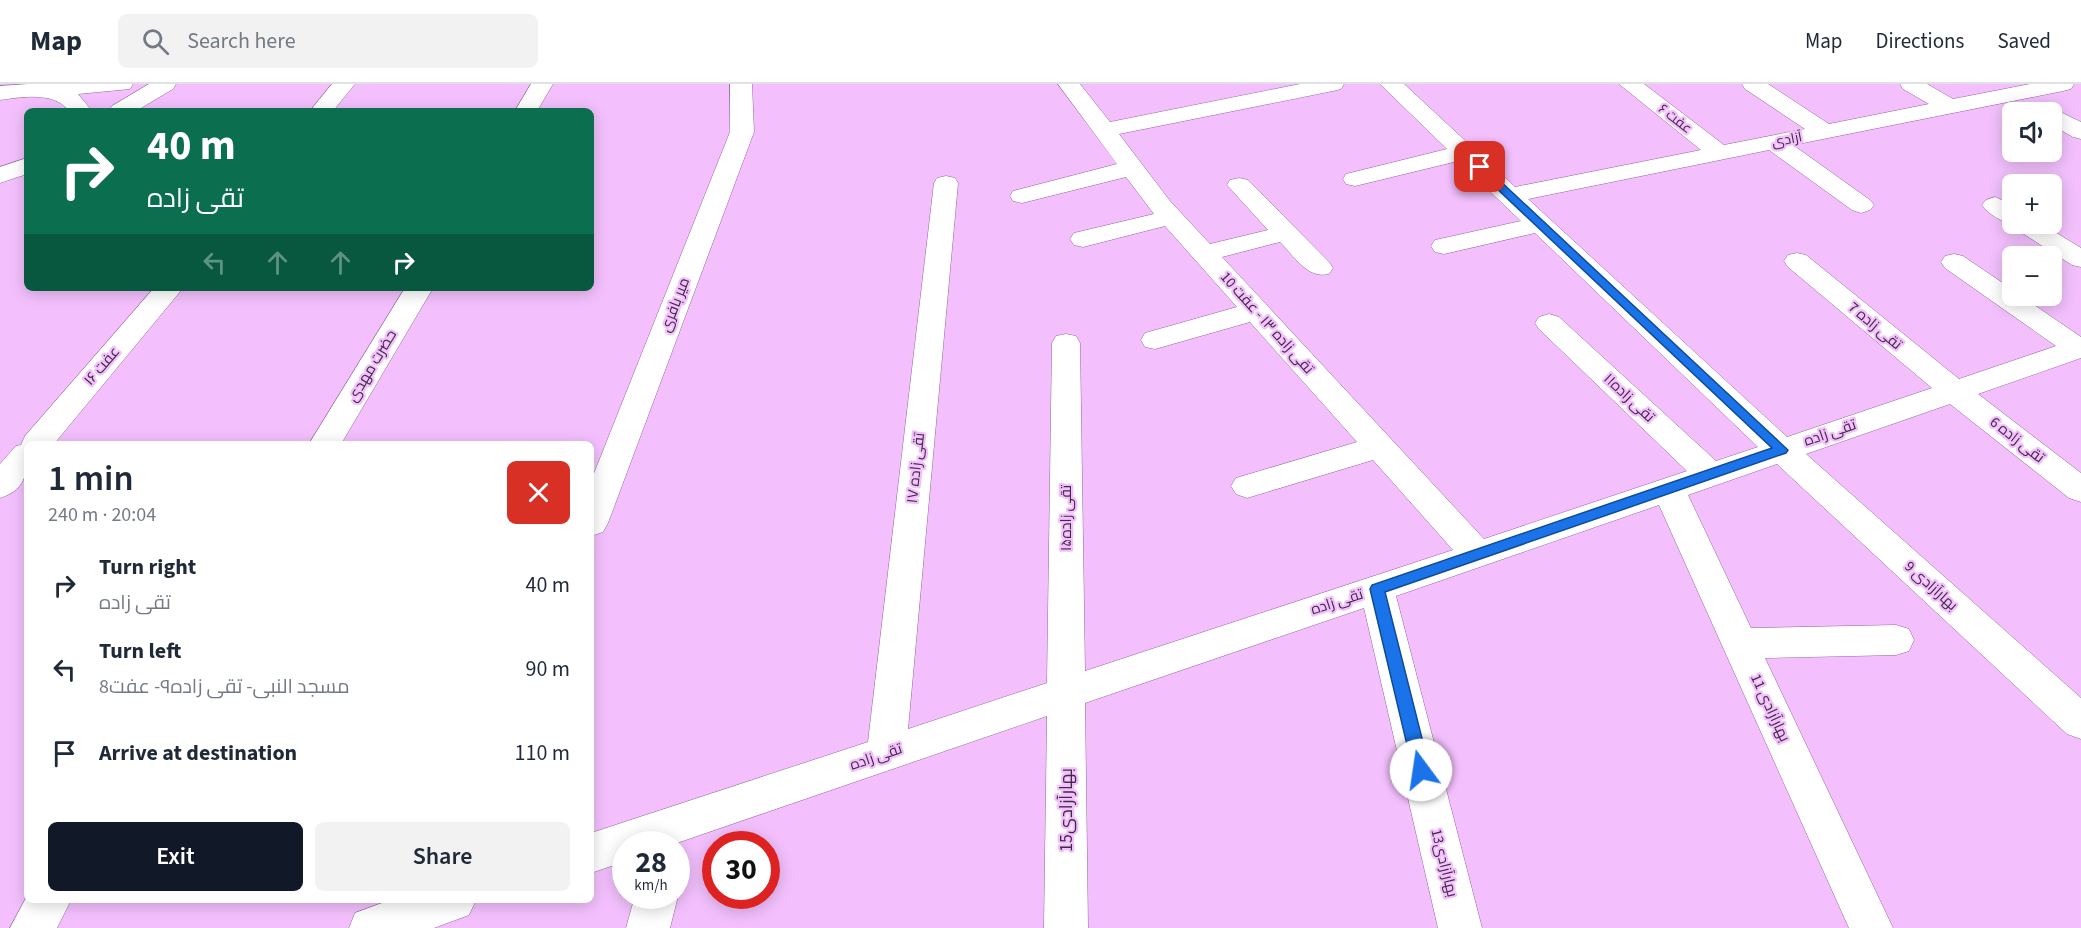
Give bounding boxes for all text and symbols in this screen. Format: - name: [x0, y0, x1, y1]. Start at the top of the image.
- search box: [118, 14, 538, 68]
- text: Map: [30, 21, 82, 61]
- icon: search: [139, 25, 172, 58]
- text: Search here: [187, 25, 296, 57]
- text: Map: [1805, 26, 1843, 56]
- text: Directions: [1876, 26, 1964, 56]
- text: Saved: [1997, 26, 2051, 56]
- street label: عفت ۶: [1654, 99, 1696, 139]
- map controls: [2002, 102, 2062, 306]
- button: sound: [2002, 102, 2062, 162]
- text: 40 m: [147, 116, 236, 176]
- street label: آزادی: [1770, 127, 1804, 153]
- icon: right: [48, 132, 126, 210]
- pin: [1454, 141, 1505, 192]
- icon: arrive: [1463, 150, 1496, 183]
- button: +: [2002, 174, 2062, 234]
- text: تقی زاده: [147, 179, 244, 218]
- icon: left: [198, 246, 231, 279]
- icon: ahead: [261, 246, 294, 279]
- icon: ahead: [324, 246, 357, 279]
- icon: right: [387, 246, 420, 279]
- button: −: [2002, 246, 2062, 306]
- street label: تقی زاده ۱۳ - عفت 10: [1215, 267, 1319, 379]
- street label: میر بافری: [655, 275, 695, 335]
- street label: تقی زاده 7: [1844, 297, 1906, 355]
- street label: حضرت مهدی: [342, 326, 402, 406]
- street label: عفت ۱۶: [79, 342, 125, 390]
- street label: تقی زاده۱۱: [1599, 369, 1659, 427]
- street label: تقی زاده 6: [1985, 412, 2049, 468]
- street label: تقی زاده: [1801, 414, 1859, 452]
- street label: تقی زاده ۱۷: [902, 432, 930, 504]
- text: 1 min: [48, 453, 134, 504]
- button: close: [507, 461, 570, 524]
- street label: تقی زاده۱۵: [1056, 485, 1077, 551]
- text: 240 m · 20:04: [48, 501, 156, 529]
- text: Turn right: [99, 551, 196, 583]
- street label: بهارآزادی 9: [1900, 556, 1962, 616]
- icon: right: [48, 569, 81, 602]
- text: 40 m: [525, 569, 570, 601]
- street label: تقی زاده: [1308, 584, 1366, 620]
- text: تقی زاده: [99, 589, 171, 617]
- text: Turn left: [99, 635, 181, 667]
- icon: left: [48, 653, 81, 686]
- text: 90 m: [525, 653, 570, 685]
- street label: بهارآزادی 11: [1745, 671, 1795, 745]
- text: مسجد النبی- تقی زاده۹- عفت8: [99, 673, 350, 701]
- icon: arrive: [48, 737, 81, 770]
- text: Arrive at destination: [99, 737, 297, 769]
- text: 110 m: [515, 737, 570, 769]
- street label: تقی زاده: [847, 738, 905, 776]
- position arrow: [1389, 738, 1453, 802]
- street label: بهارآزادی15: [1054, 768, 1079, 852]
- button: Exit: [48, 822, 303, 891]
- button: Share: [315, 822, 570, 891]
- street label: بهارآزادی13: [1425, 827, 1463, 899]
- speed limit sign: 30: [702, 831, 780, 909]
- text: 28: [635, 841, 667, 884]
- text: km/h: [634, 875, 668, 896]

